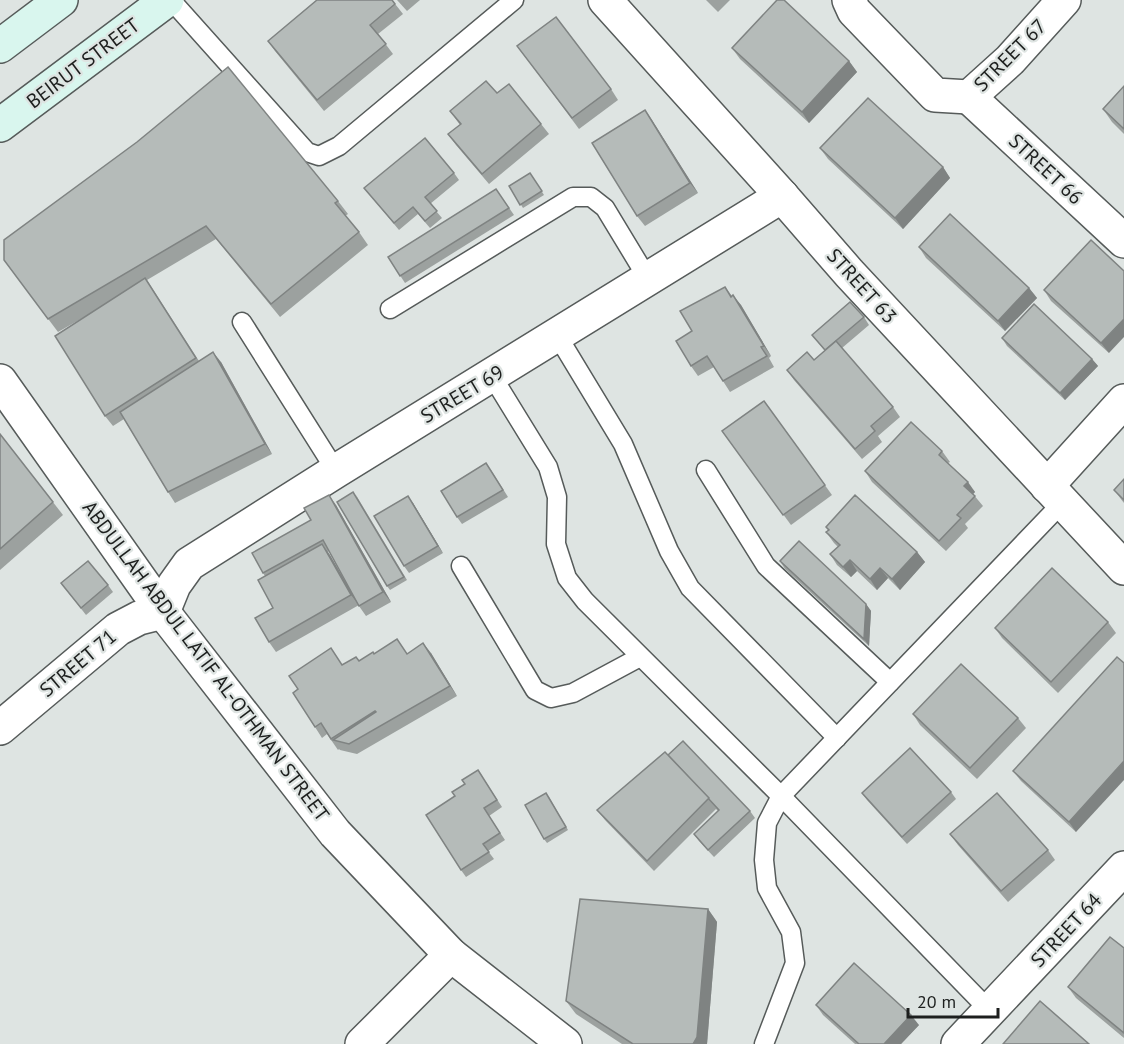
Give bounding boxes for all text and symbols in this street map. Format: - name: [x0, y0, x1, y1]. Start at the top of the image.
- street label: BEIRUT STREET: [21, 12, 145, 114]
- street label: STREET 67: [968, 13, 1052, 97]
- street label: STREET 66: [1003, 128, 1089, 210]
- street label: STREET 63: [821, 243, 903, 329]
- street label: STREET 69: [416, 359, 508, 429]
- street label: ABDULLAH ABDUL LATIF AL-OTHMAN STREET: [77, 496, 335, 826]
- street label: STREET 71: [34, 623, 122, 703]
- street label: STREET 64: [1025, 887, 1107, 973]
- scale bar: [908, 981, 998, 1019]
- text: 20 m: [917, 990, 956, 1013]

